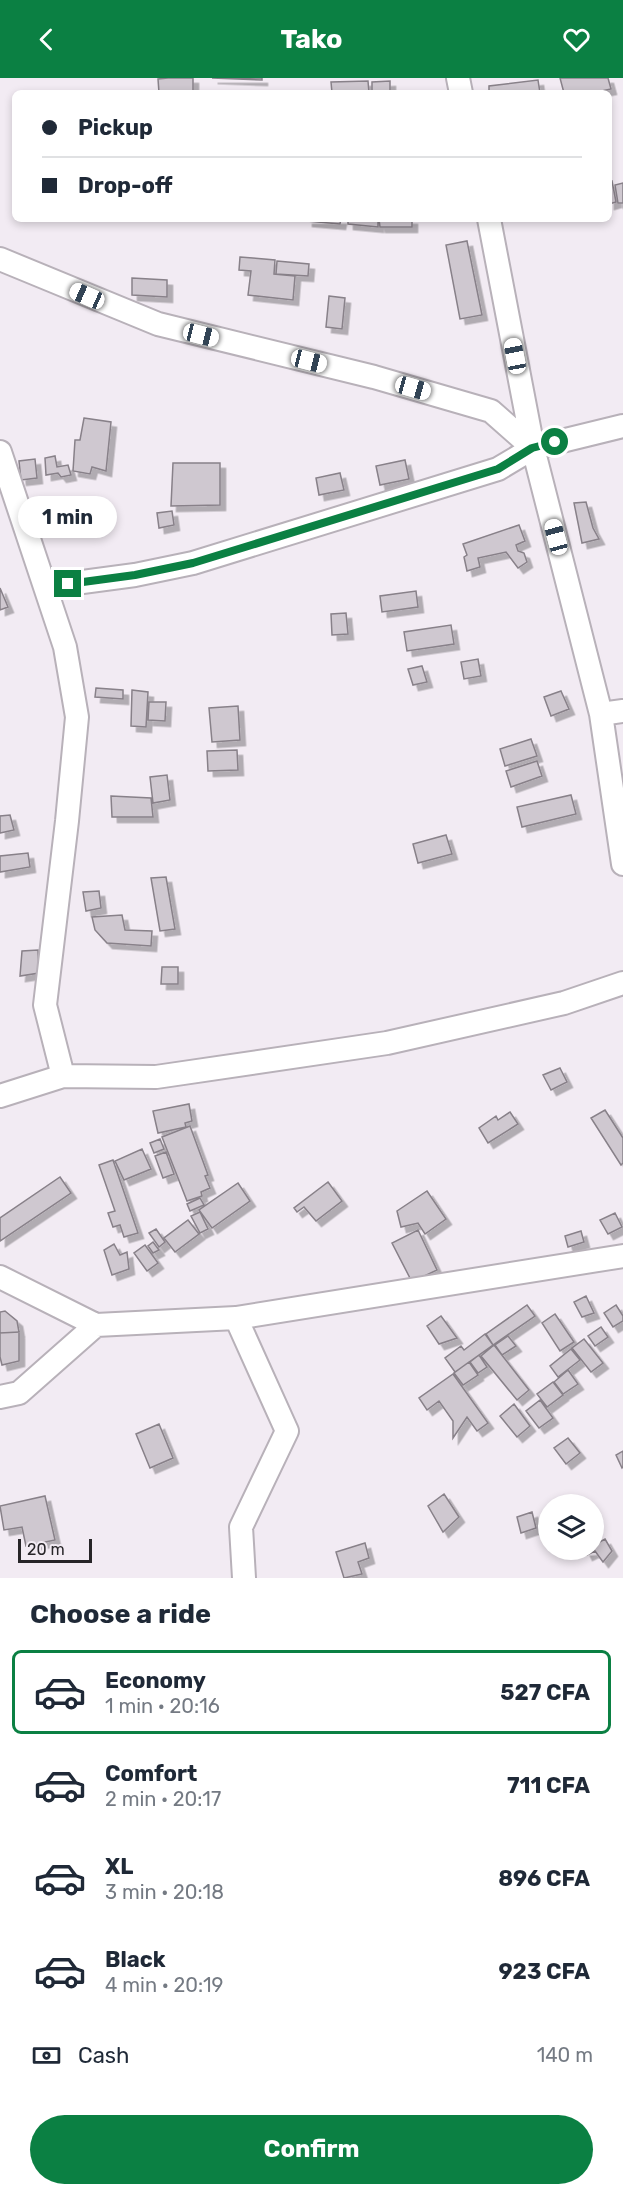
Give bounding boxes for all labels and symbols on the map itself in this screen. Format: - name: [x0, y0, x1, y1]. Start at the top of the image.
- car: [67, 280, 107, 312]
- car: [181, 322, 221, 348]
- car: [503, 337, 527, 375]
- car: [289, 348, 329, 374]
- car: [393, 374, 433, 402]
- route start: [541, 428, 568, 455]
- callout: 1 min: [19, 497, 118, 539]
- car: [543, 517, 569, 557]
- route end: [54, 570, 81, 597]
- scale bar: [18, 1536, 92, 1564]

